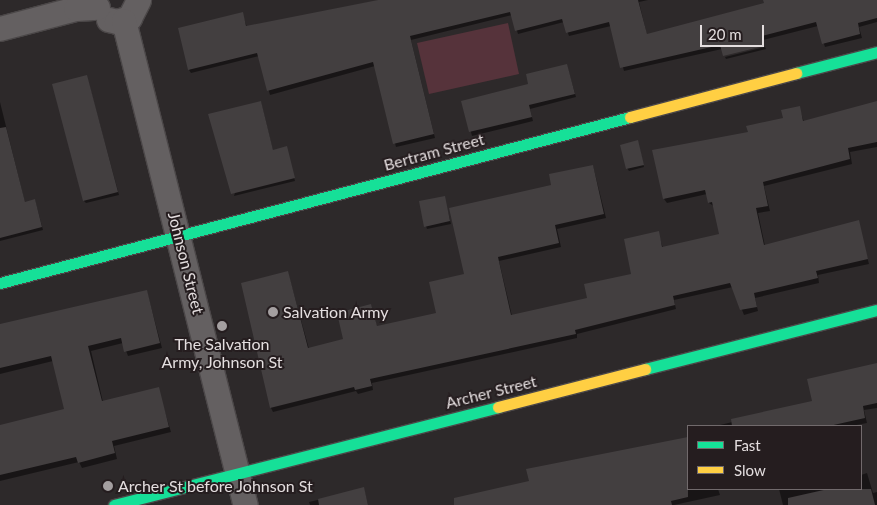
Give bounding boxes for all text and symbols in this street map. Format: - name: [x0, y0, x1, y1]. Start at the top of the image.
- scale bar: [702, 15, 766, 47]
- text: 20 m: [708, 25, 742, 43]
- street label: Bertram Street: [382, 129, 486, 175]
- street label: Johnson Street: [164, 210, 208, 316]
- place label: Salvation Army: [283, 302, 389, 322]
- marker: Salvation Army: [267, 306, 279, 318]
- marker: The Salvation Army, Johnson St: [216, 320, 228, 332]
- place label: The Salvation Army, Johnson St: [161, 334, 283, 372]
- street label: Archer Street: [443, 371, 539, 413]
- legend: [687, 425, 862, 490]
- text: Fast: [734, 436, 761, 454]
- text: Slow: [734, 461, 766, 479]
- place label: Archer St before Johnson St: [118, 476, 314, 496]
- marker: Archer St before Johnson St: [102, 480, 114, 492]

